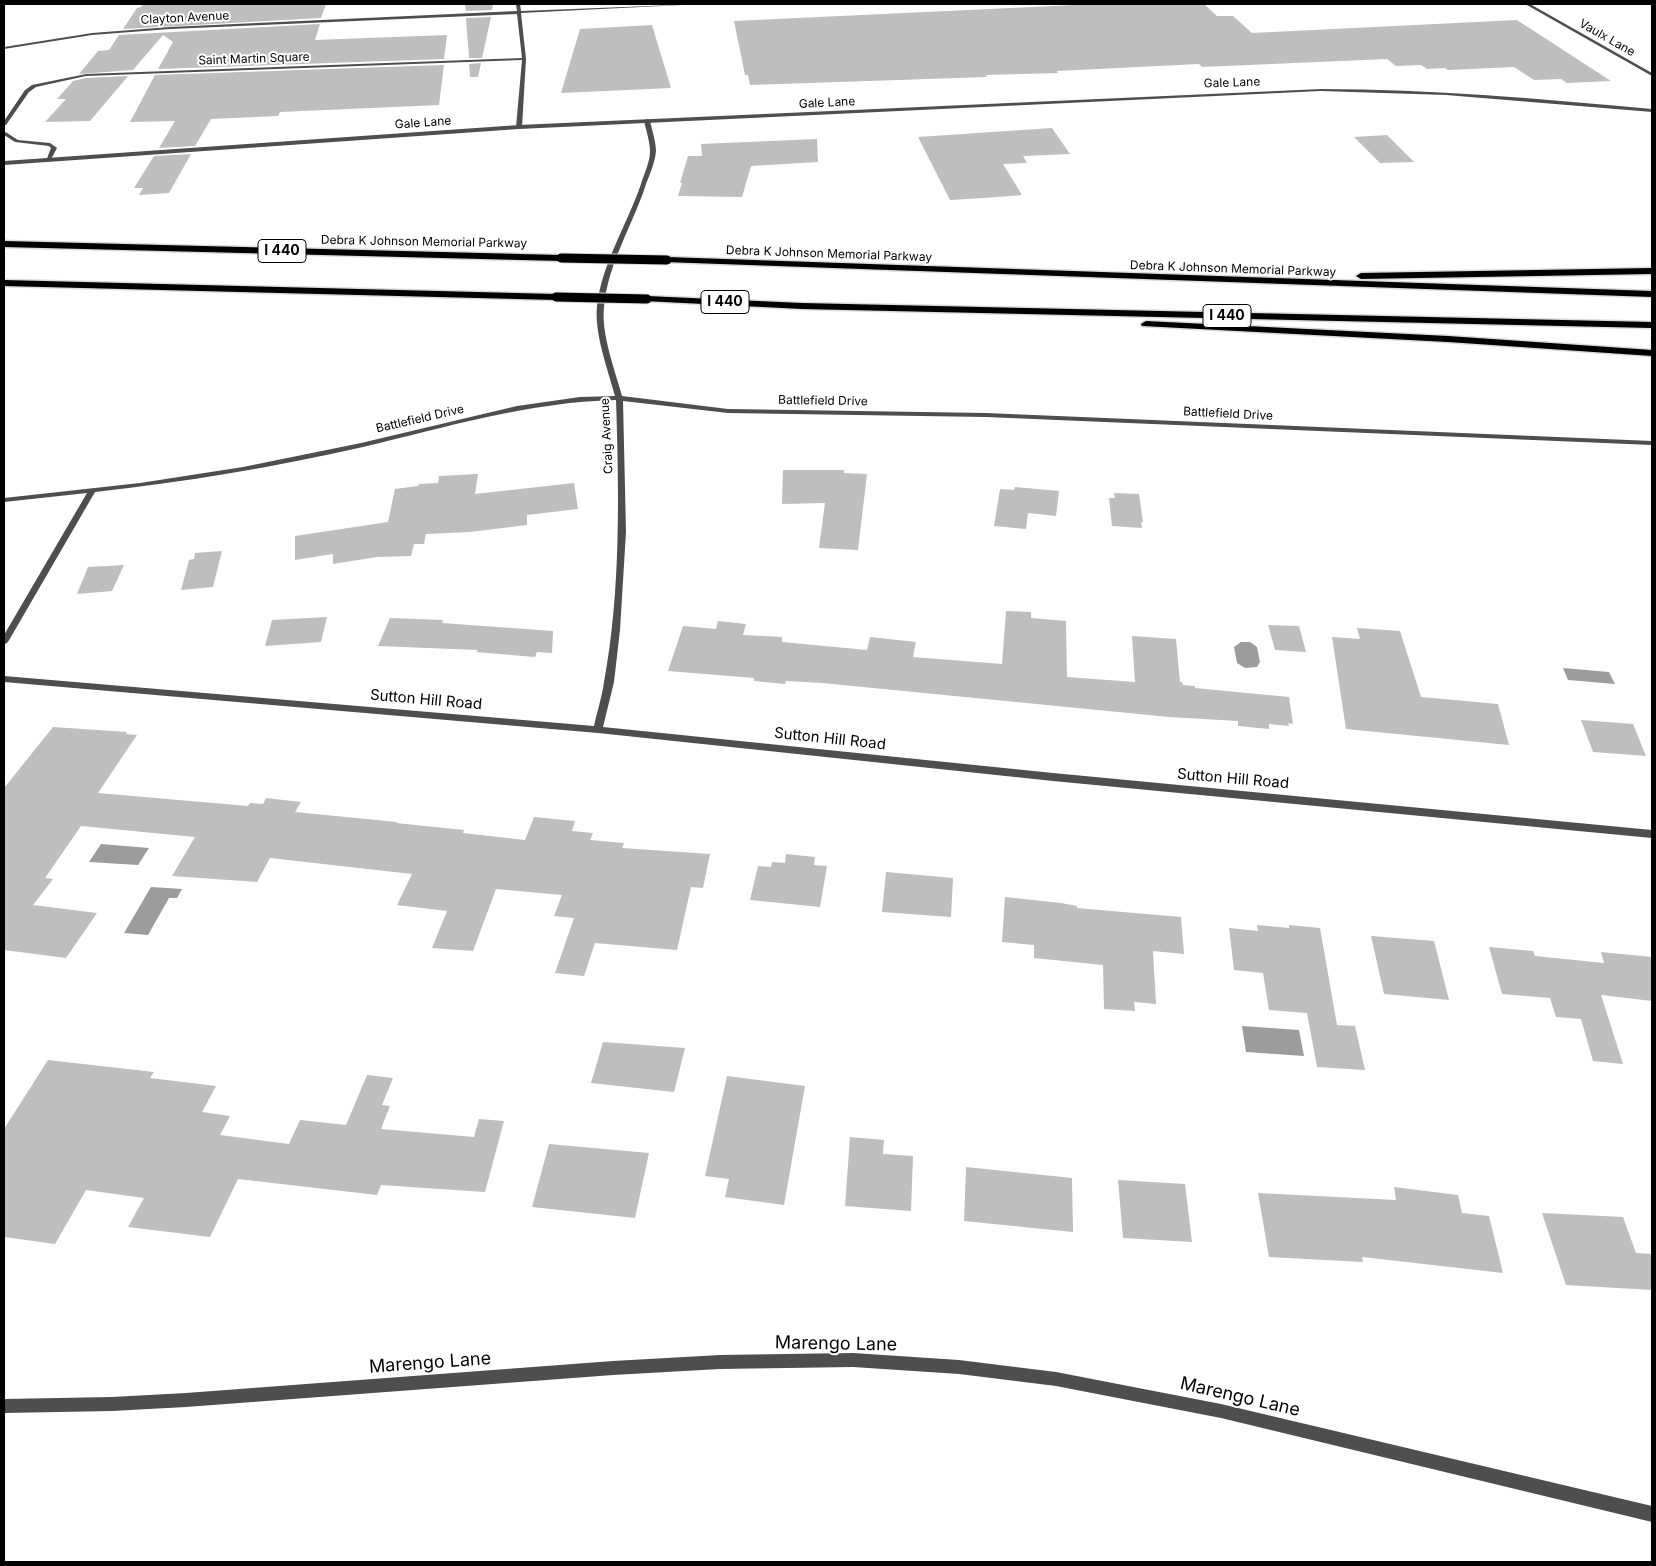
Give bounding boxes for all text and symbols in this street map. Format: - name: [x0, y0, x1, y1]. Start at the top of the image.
- street label: Clayton Avenue: [140, 8, 230, 28]
- street label: Vaulx Lane: [1577, 16, 1637, 60]
- street label: Saint Martin Square: [198, 50, 310, 68]
- street label: Gale Lane: [1203, 75, 1261, 91]
- street label: Gale Lane: [798, 94, 856, 112]
- street label: Gale Lane: [394, 114, 452, 132]
- street label: Debra K Johnson Memorial Parkway: [321, 233, 527, 251]
- road number: I 440: [258, 240, 306, 262]
- street label: Debra K Johnson Memorial Parkway: [726, 243, 932, 265]
- street label: Debra K Johnson Memorial Parkway: [1130, 258, 1336, 280]
- road number: I 440: [701, 290, 749, 314]
- road number: I 440: [1203, 304, 1251, 328]
- street label: Battlefield Drive: [778, 393, 868, 409]
- street label: Craig Avenue: [598, 398, 616, 474]
- street label: Battlefield Drive: [375, 402, 465, 436]
- street label: Battlefield Drive: [1183, 404, 1273, 424]
- street label: Sutton Hill Road: [369, 686, 483, 714]
- street label: Sutton Hill Road: [773, 724, 887, 754]
- street label: Sutton Hill Road: [1176, 765, 1290, 793]
- street label: Marengo Lane: [775, 1332, 897, 1356]
- street label: Marengo Lane: [368, 1348, 492, 1378]
- street label: Marengo Lane: [1178, 1373, 1302, 1421]

